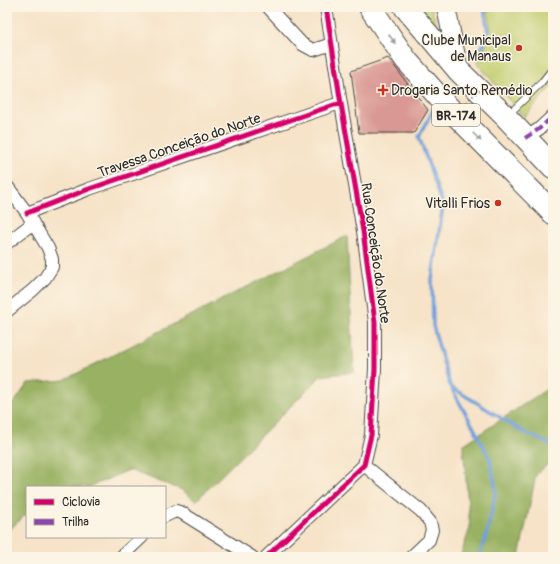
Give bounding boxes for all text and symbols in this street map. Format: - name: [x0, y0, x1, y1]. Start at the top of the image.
- place label: Clube Municipal de Manaus: [422, 32, 512, 65]
- one-way arrow: [388, 34, 396, 44]
- marker: Clube Municipal de Manaus: [514, 43, 524, 53]
- place label: Drogaria Santo Remédio: [391, 82, 533, 99]
- marker: Drogaria Santo Remédio: [378, 85, 388, 95]
- road number: BR-174: [432, 104, 480, 126]
- street label: Travessa Conceição do Norte: [95, 110, 263, 181]
- one-way arrow: [472, 132, 482, 142]
- street label: Rua Conceição do Norte: [357, 182, 394, 325]
- place label: Vitalli Frios: [425, 195, 491, 212]
- marker: Vitalli Frios: [493, 198, 503, 208]
- legend: [26, 486, 166, 538]
- text: Ciclovia: [62, 495, 100, 510]
- text: Trilha: [62, 515, 89, 530]

